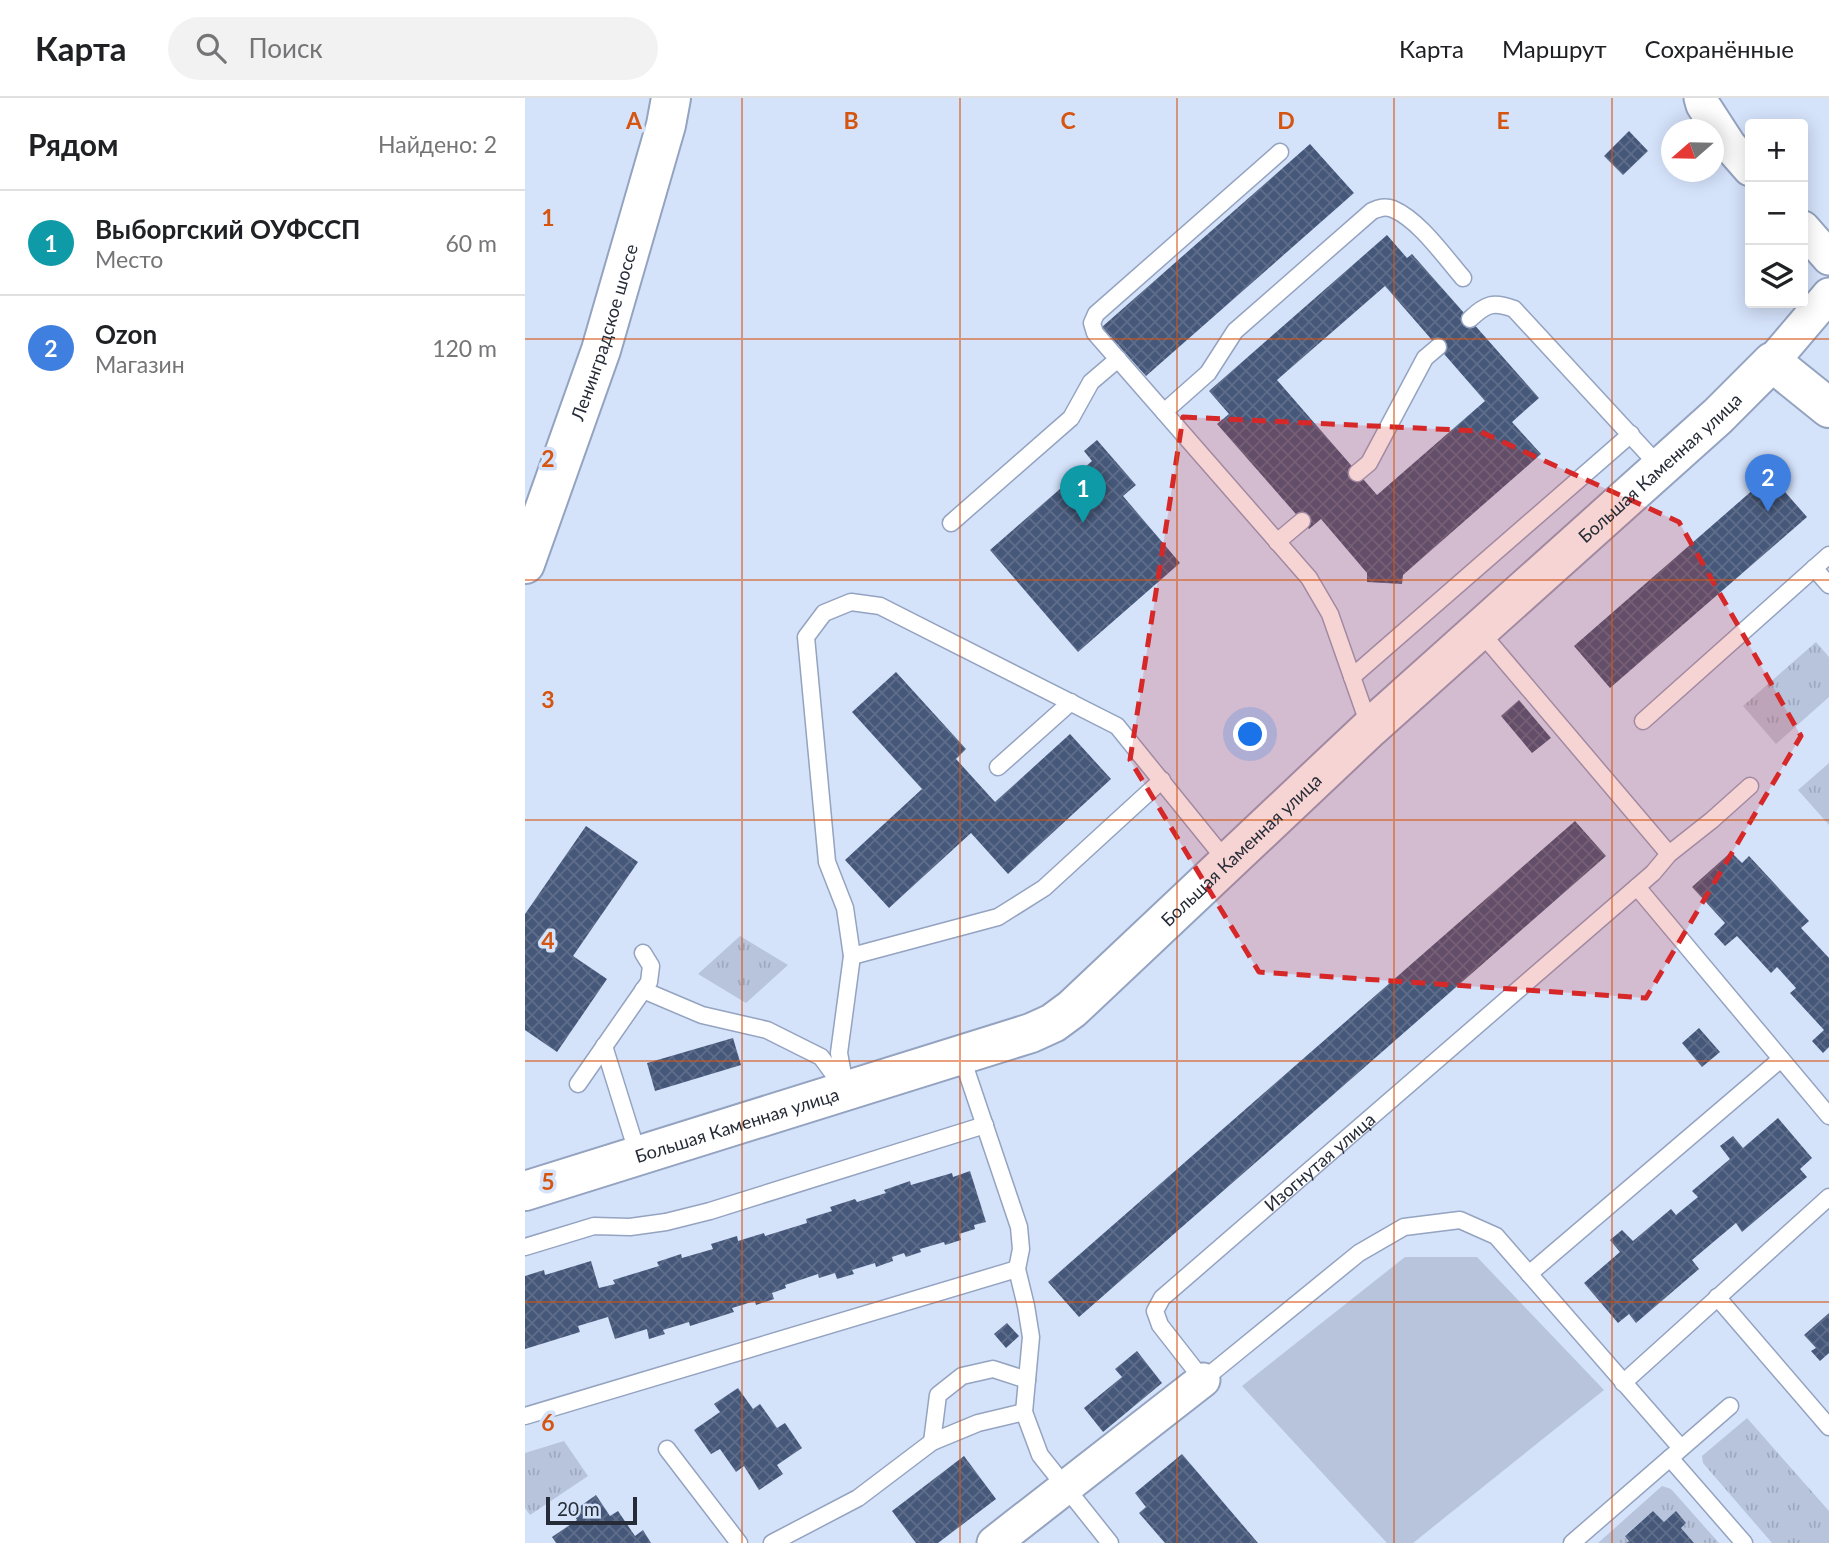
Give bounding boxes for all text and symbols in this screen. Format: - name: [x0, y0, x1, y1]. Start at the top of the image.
- search box: [168, 17, 658, 80]
- text: Карта: [35, 28, 126, 68]
- icon: search: [192, 29, 230, 67]
- text: Поиск: [248, 32, 323, 64]
- text: Карта: [1399, 34, 1464, 63]
- text: Маршрут: [1502, 34, 1607, 63]
- text: Сохранённые: [1645, 34, 1794, 63]
- text: A: [625, 106, 643, 134]
- text: B: [843, 106, 859, 134]
- text: C: [1060, 106, 1076, 134]
- text: D: [1277, 106, 1295, 134]
- text: E: [1496, 106, 1510, 134]
- north arrow: [1661, 119, 1724, 182]
- map controls: [1745, 119, 1808, 308]
- button: +: [1745, 119, 1808, 182]
- text: Рядом: [28, 126, 118, 162]
- text: Найдено: 2: [378, 130, 497, 158]
- button: −: [1745, 182, 1808, 245]
- text: 1: [541, 203, 555, 231]
- text: Выборгский ОУФССП: [95, 213, 361, 245]
- text: 1: [44, 229, 58, 257]
- text: 60 m: [446, 229, 497, 257]
- street label: Ленинградское шоссе: [566, 241, 642, 424]
- text: Место: [95, 245, 163, 273]
- button: layers: [1745, 245, 1808, 308]
- text: Ozon: [95, 318, 157, 350]
- text: 2: [44, 334, 58, 362]
- text: 120 m: [432, 334, 497, 362]
- text: Магазин: [95, 350, 185, 378]
- street label: Большая Каменная улица: [1574, 388, 1746, 547]
- text: 2: [541, 444, 555, 472]
- pin: 2: [1745, 454, 1791, 512]
- pin: 1: [1060, 465, 1106, 523]
- text: 3: [541, 685, 555, 713]
- your location: [1233, 717, 1267, 751]
- street label: Большая Каменная улица: [1156, 769, 1326, 931]
- text: 4: [541, 926, 555, 954]
- street label: Большая Каменная улица: [632, 1083, 842, 1167]
- street label: Изогнутая улица: [1260, 1108, 1379, 1216]
- text: 5: [541, 1167, 555, 1195]
- text: 6: [541, 1408, 555, 1436]
- scale bar: [546, 1494, 637, 1526]
- text: 20 m: [557, 1497, 600, 1520]

